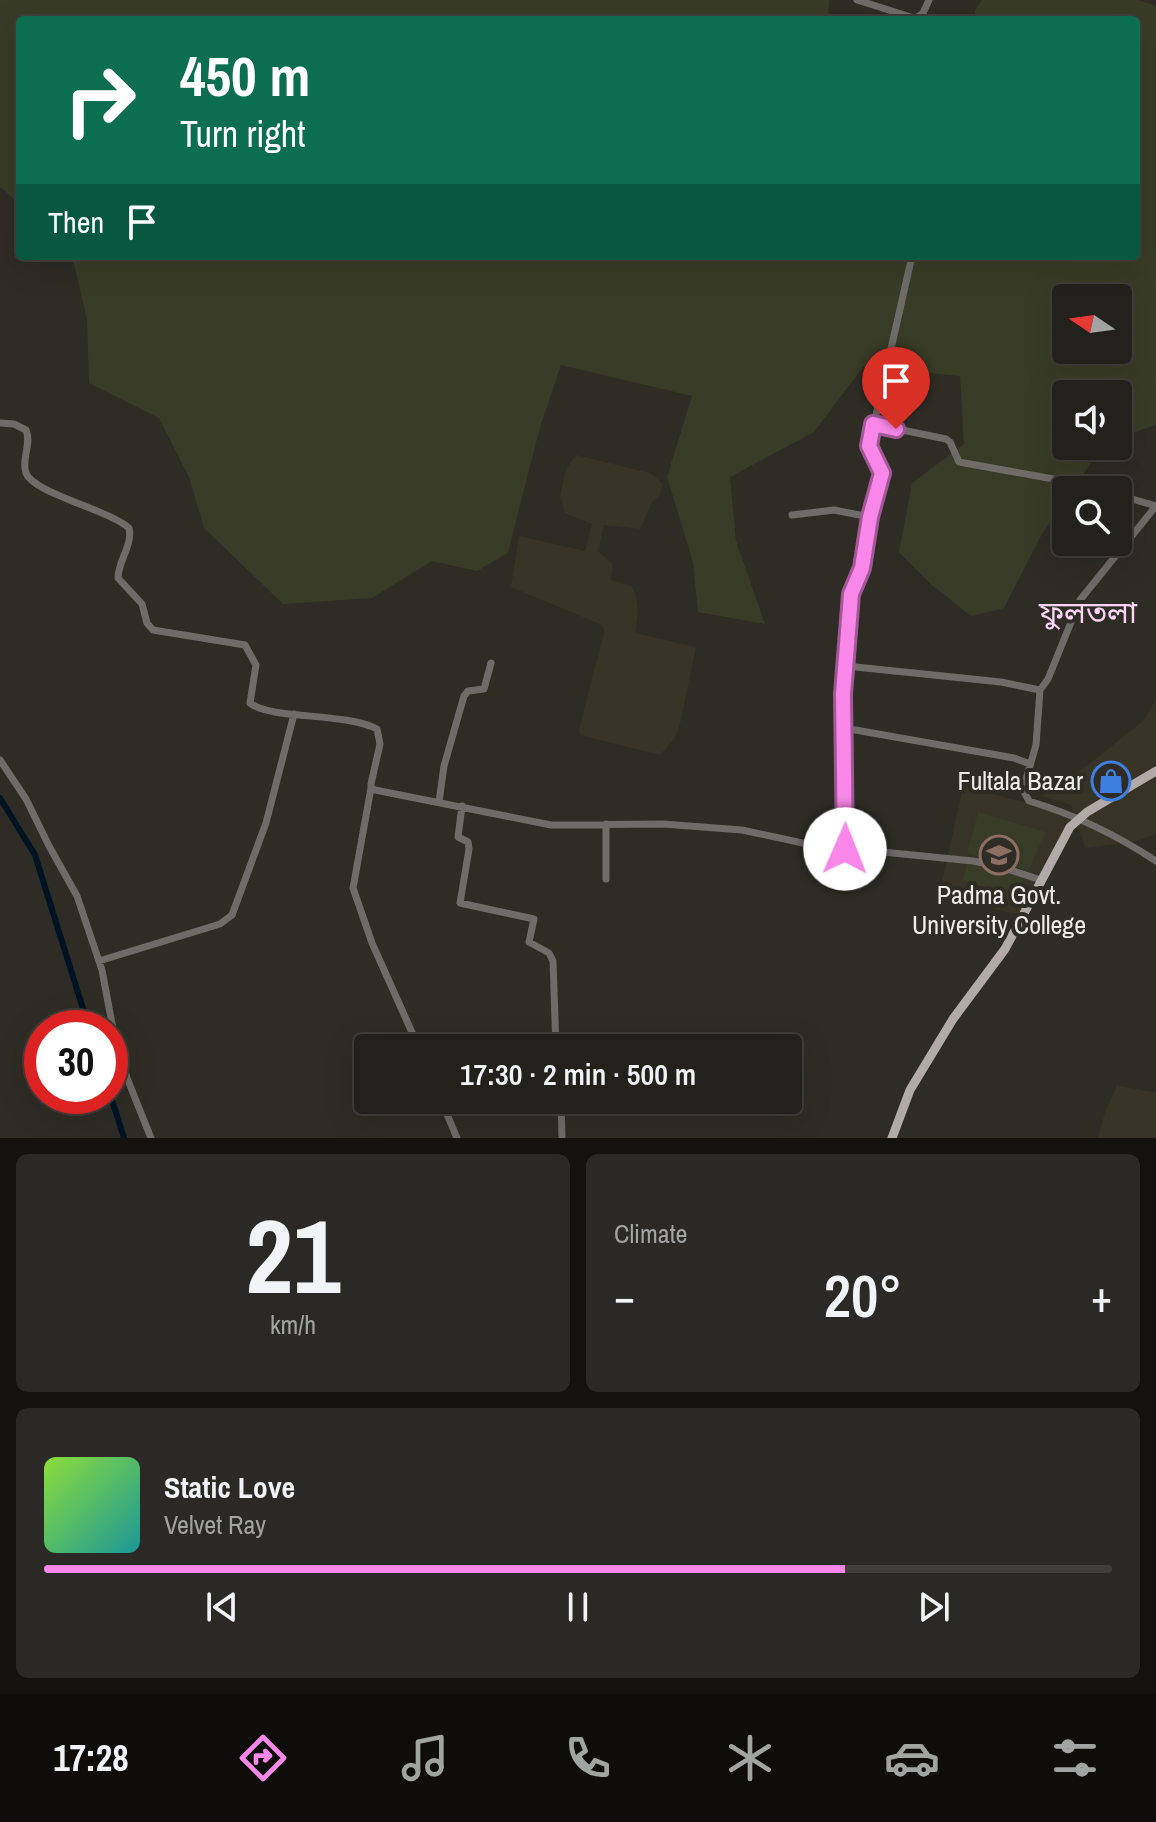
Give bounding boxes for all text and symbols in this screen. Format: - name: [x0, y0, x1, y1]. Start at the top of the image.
- text: 450 m: [180, 38, 310, 113]
- icon: right: [48, 48, 152, 152]
- text: Turn right: [180, 110, 305, 158]
- icon: arrive: [120, 200, 164, 244]
- text: Then: [48, 202, 104, 242]
- north arrow: [1052, 284, 1132, 364]
- map controls: [1052, 284, 1132, 556]
- pin: [862, 347, 930, 429]
- icon: arrive: [874, 359, 918, 403]
- button: sound: [1052, 380, 1132, 460]
- button: search: [1052, 476, 1132, 556]
- district label: ফুলতলা: [1038, 592, 1138, 632]
- shop icon: Fultala Bazar: [1090, 760, 1132, 802]
- place label: Fultala Bazar: [957, 763, 1083, 798]
- position arrow: [803, 807, 887, 891]
- school or university icon: Padma Govt. University College: [978, 834, 1020, 876]
- place label: Padma Govt. University College: [912, 877, 1086, 942]
- speed limit sign: 30: [24, 1010, 128, 1114]
- text: 17:30 · 2 min · 500 m: [460, 1054, 696, 1094]
- text: 21: [246, 1185, 340, 1325]
- text: Climate: [614, 1216, 687, 1251]
- text: 20°: [824, 1255, 902, 1336]
- text: −: [614, 1266, 635, 1326]
- text: +: [1091, 1266, 1112, 1326]
- text: km/h: [270, 1307, 316, 1342]
- text: Static Love: [164, 1467, 295, 1507]
- text: Velvet Ray: [164, 1507, 266, 1542]
- icon: previous: [200, 1585, 244, 1629]
- icon: pause: [556, 1585, 600, 1629]
- icon: next: [912, 1585, 956, 1629]
- icon: directions: [235, 1730, 291, 1786]
- icon: music: [397, 1730, 453, 1786]
- icon: phone: [560, 1730, 616, 1786]
- icon: climate: [722, 1730, 778, 1786]
- icon: car: [884, 1730, 940, 1786]
- icon: filters: [1047, 1730, 1103, 1786]
- text: 17:28: [53, 1734, 129, 1782]

